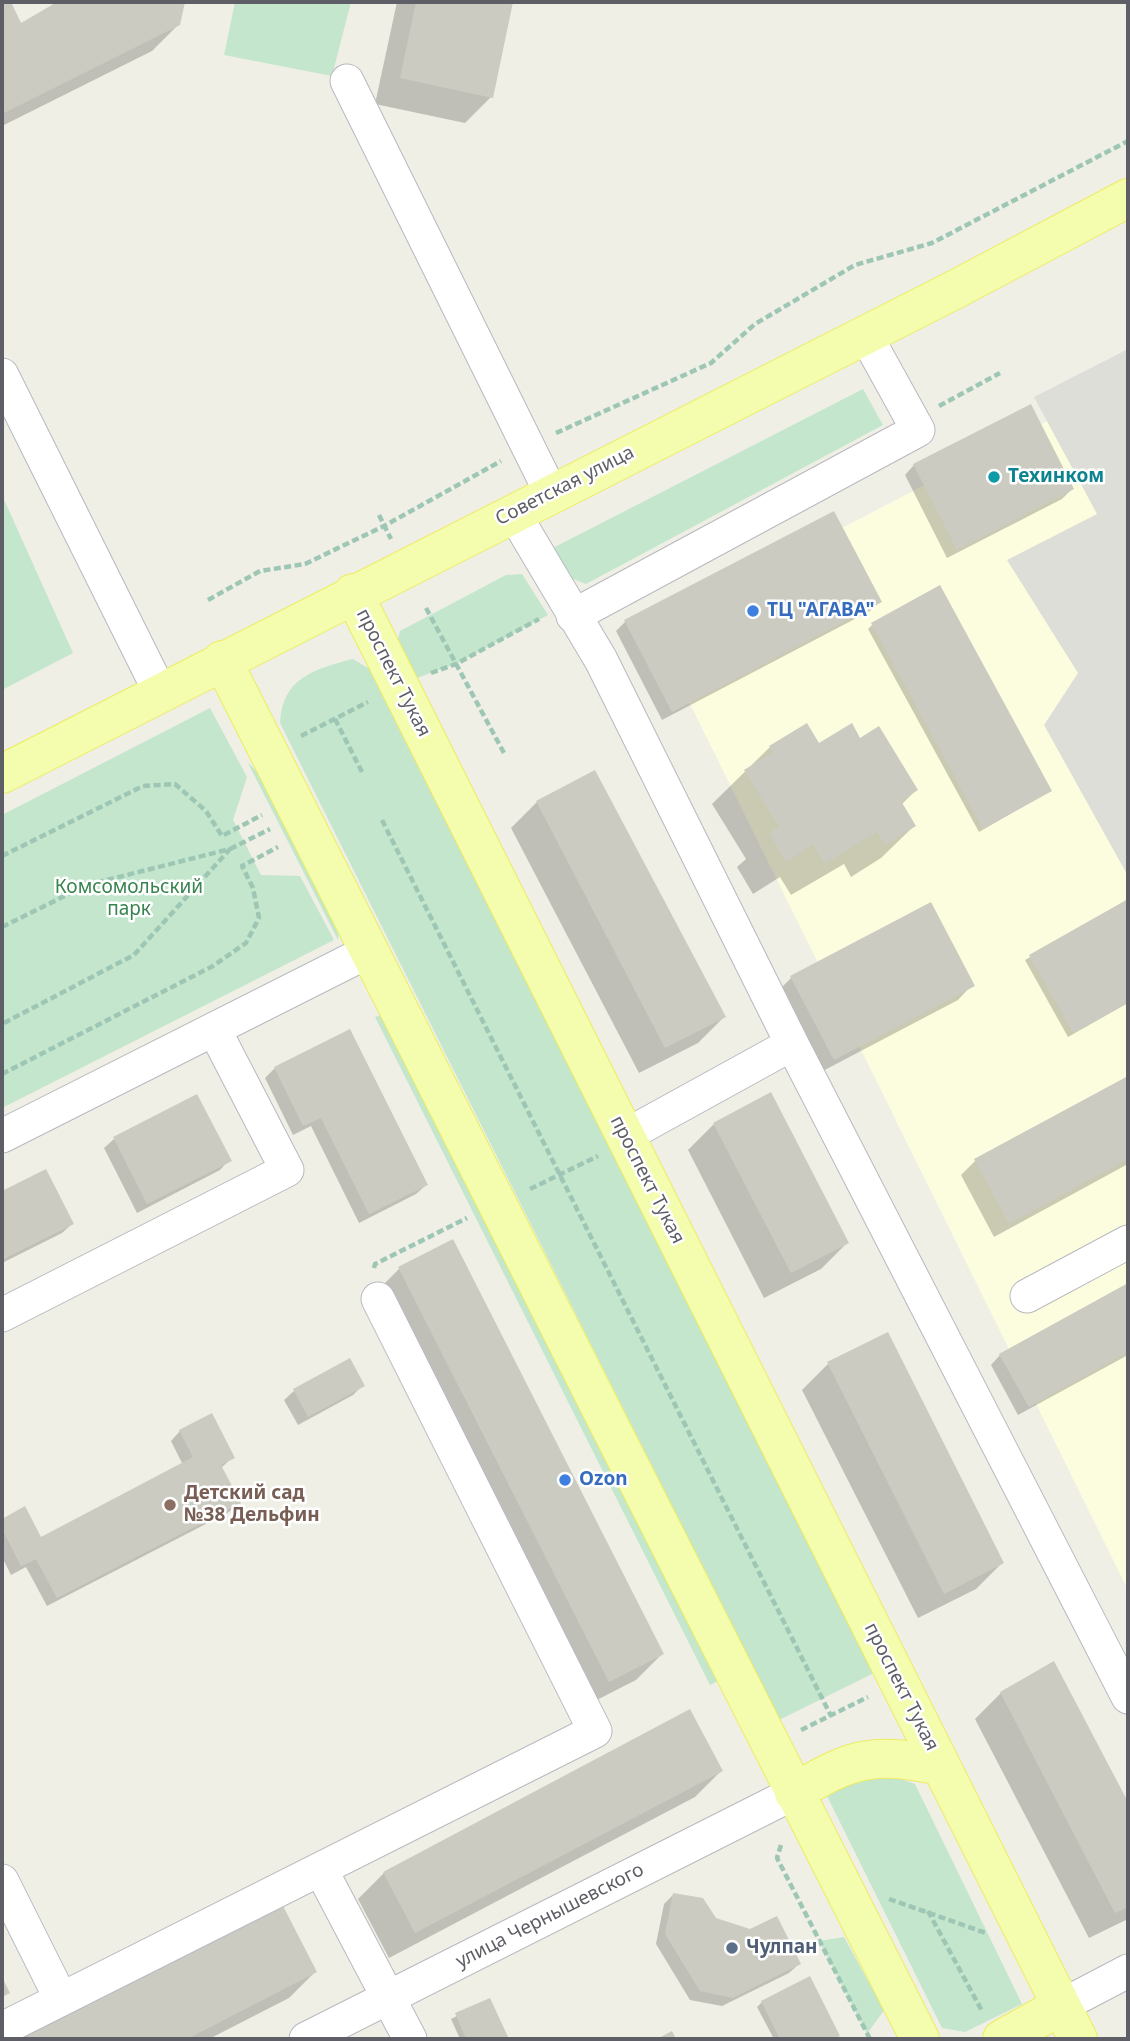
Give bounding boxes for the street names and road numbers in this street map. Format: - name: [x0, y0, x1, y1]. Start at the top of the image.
- street label: Советская улица: [492, 441, 638, 531]
- street label: проспект Тукая: [351, 605, 435, 741]
- street label: проспект Тукая: [605, 1112, 689, 1248]
- street label: проспект Тукая: [859, 1619, 943, 1755]
- street label: улица Чернышевского: [452, 1859, 648, 1973]

